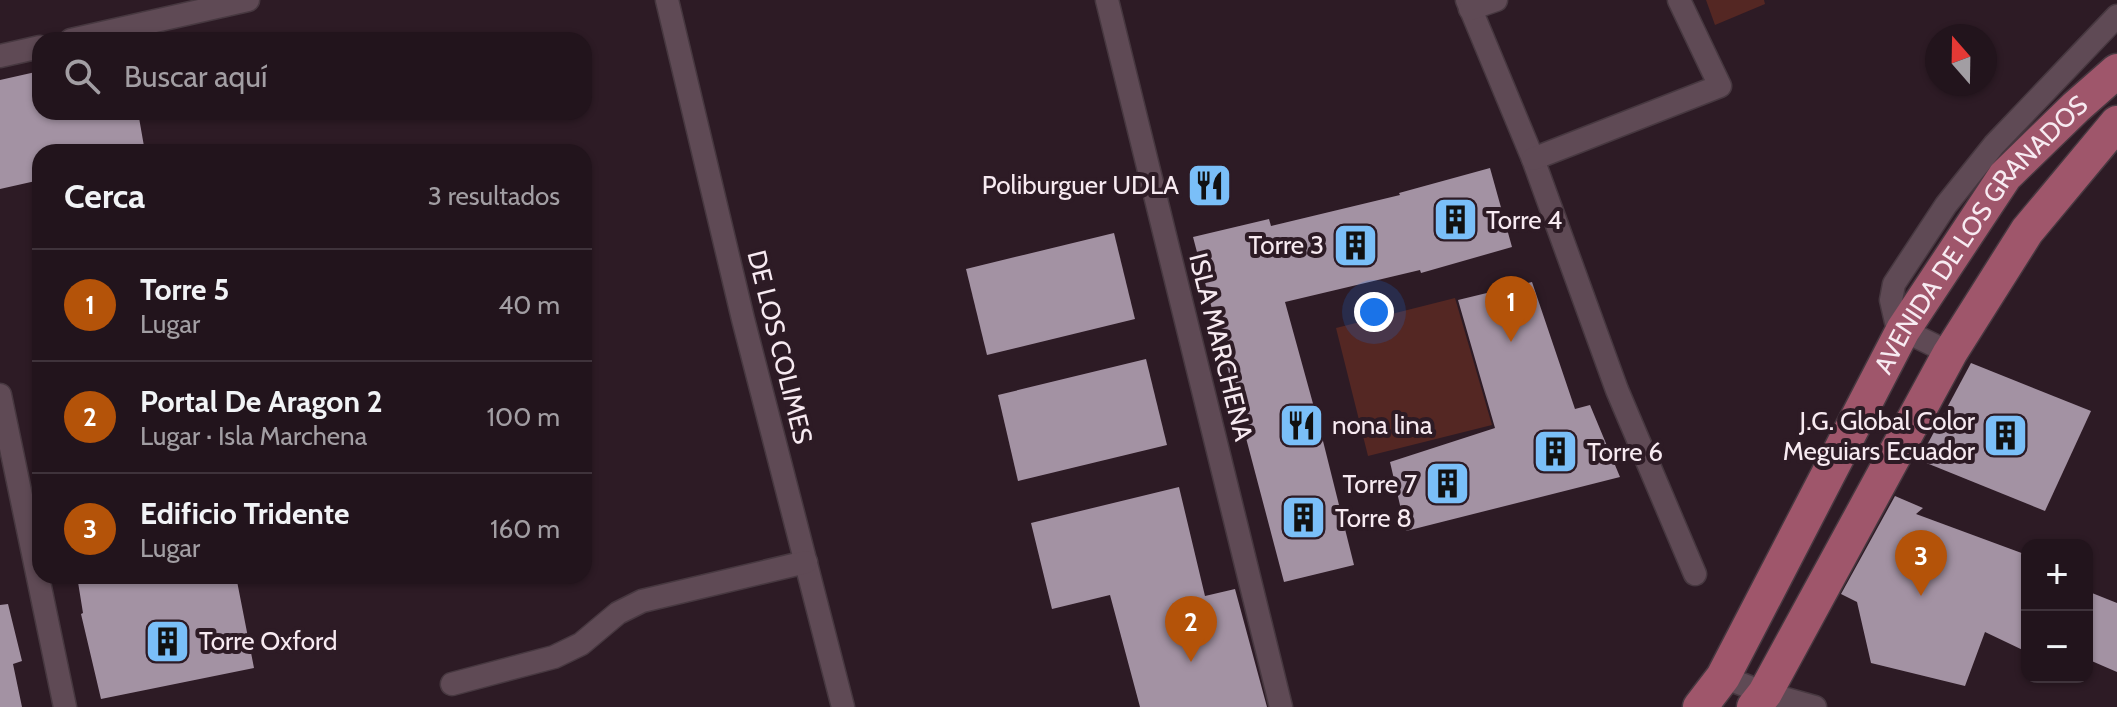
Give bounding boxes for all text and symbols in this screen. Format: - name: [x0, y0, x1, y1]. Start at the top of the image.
- north arrow: [1925, 24, 1997, 96]
- search box: [32, 32, 592, 120]
- icon: search: [60, 54, 104, 98]
- text: Buscar aquí: [124, 58, 267, 95]
- street label: AVENIDA DE LOS GRANADOS: [1867, 88, 2094, 379]
- restaurant icon: Poliburguer UDLA: [1186, 161, 1234, 209]
- place label: Poliburguer UDLA: [982, 169, 1179, 201]
- text: Cerca: [64, 175, 145, 217]
- text: 3 resultados: [428, 180, 560, 212]
- building icon: Torre 4: [1431, 196, 1479, 244]
- place label: Torre 4: [1486, 204, 1562, 236]
- building icon: Torre 3: [1331, 221, 1379, 269]
- place label: Torre 3: [1249, 229, 1324, 261]
- street label: DE LOS COLIMES: [740, 247, 820, 447]
- street label: ISLA MARCHENA: [1182, 250, 1260, 444]
- text: Torre 5: [140, 271, 229, 308]
- pin: 1: [1485, 276, 1537, 342]
- text: 1: [85, 289, 95, 321]
- text: 40 m: [498, 289, 560, 321]
- your location: [1354, 292, 1394, 332]
- text: Lugar: [140, 308, 200, 340]
- text: Portal De Aragon 2: [140, 383, 383, 420]
- text: 2: [83, 401, 97, 433]
- text: 100 m: [487, 401, 560, 433]
- restaurant icon: nona lina: [1277, 401, 1325, 449]
- place label: J.G. Global Color Meguiars Ecuador: [1783, 405, 1976, 467]
- place label: nona lina: [1332, 409, 1433, 441]
- building icon: J.G. Global Color Meguiars Ecuador: [1982, 412, 2030, 460]
- text: Lugar · Isla Marchena: [140, 420, 367, 452]
- building icon: Torre 6: [1532, 428, 1580, 476]
- place label: Torre 6: [1587, 436, 1663, 468]
- building icon: Torre 7: [1424, 460, 1472, 508]
- place label: Torre 7: [1343, 468, 1417, 500]
- building icon: Torre 8: [1280, 494, 1328, 542]
- text: Edificio Tridente: [140, 495, 350, 532]
- place label: Torre 8: [1335, 502, 1412, 534]
- text: 3: [83, 513, 97, 545]
- text: 160 m: [490, 513, 560, 545]
- pin: 3: [1895, 530, 1947, 596]
- text: Lugar: [140, 532, 200, 564]
- map controls: [2021, 539, 2093, 683]
- button: +: [2021, 539, 2093, 611]
- pin: 2: [1165, 596, 1217, 662]
- button: −: [2021, 611, 2093, 683]
- building icon: Torre Oxford: [144, 617, 192, 665]
- place label: Torre Oxford: [199, 625, 337, 657]

